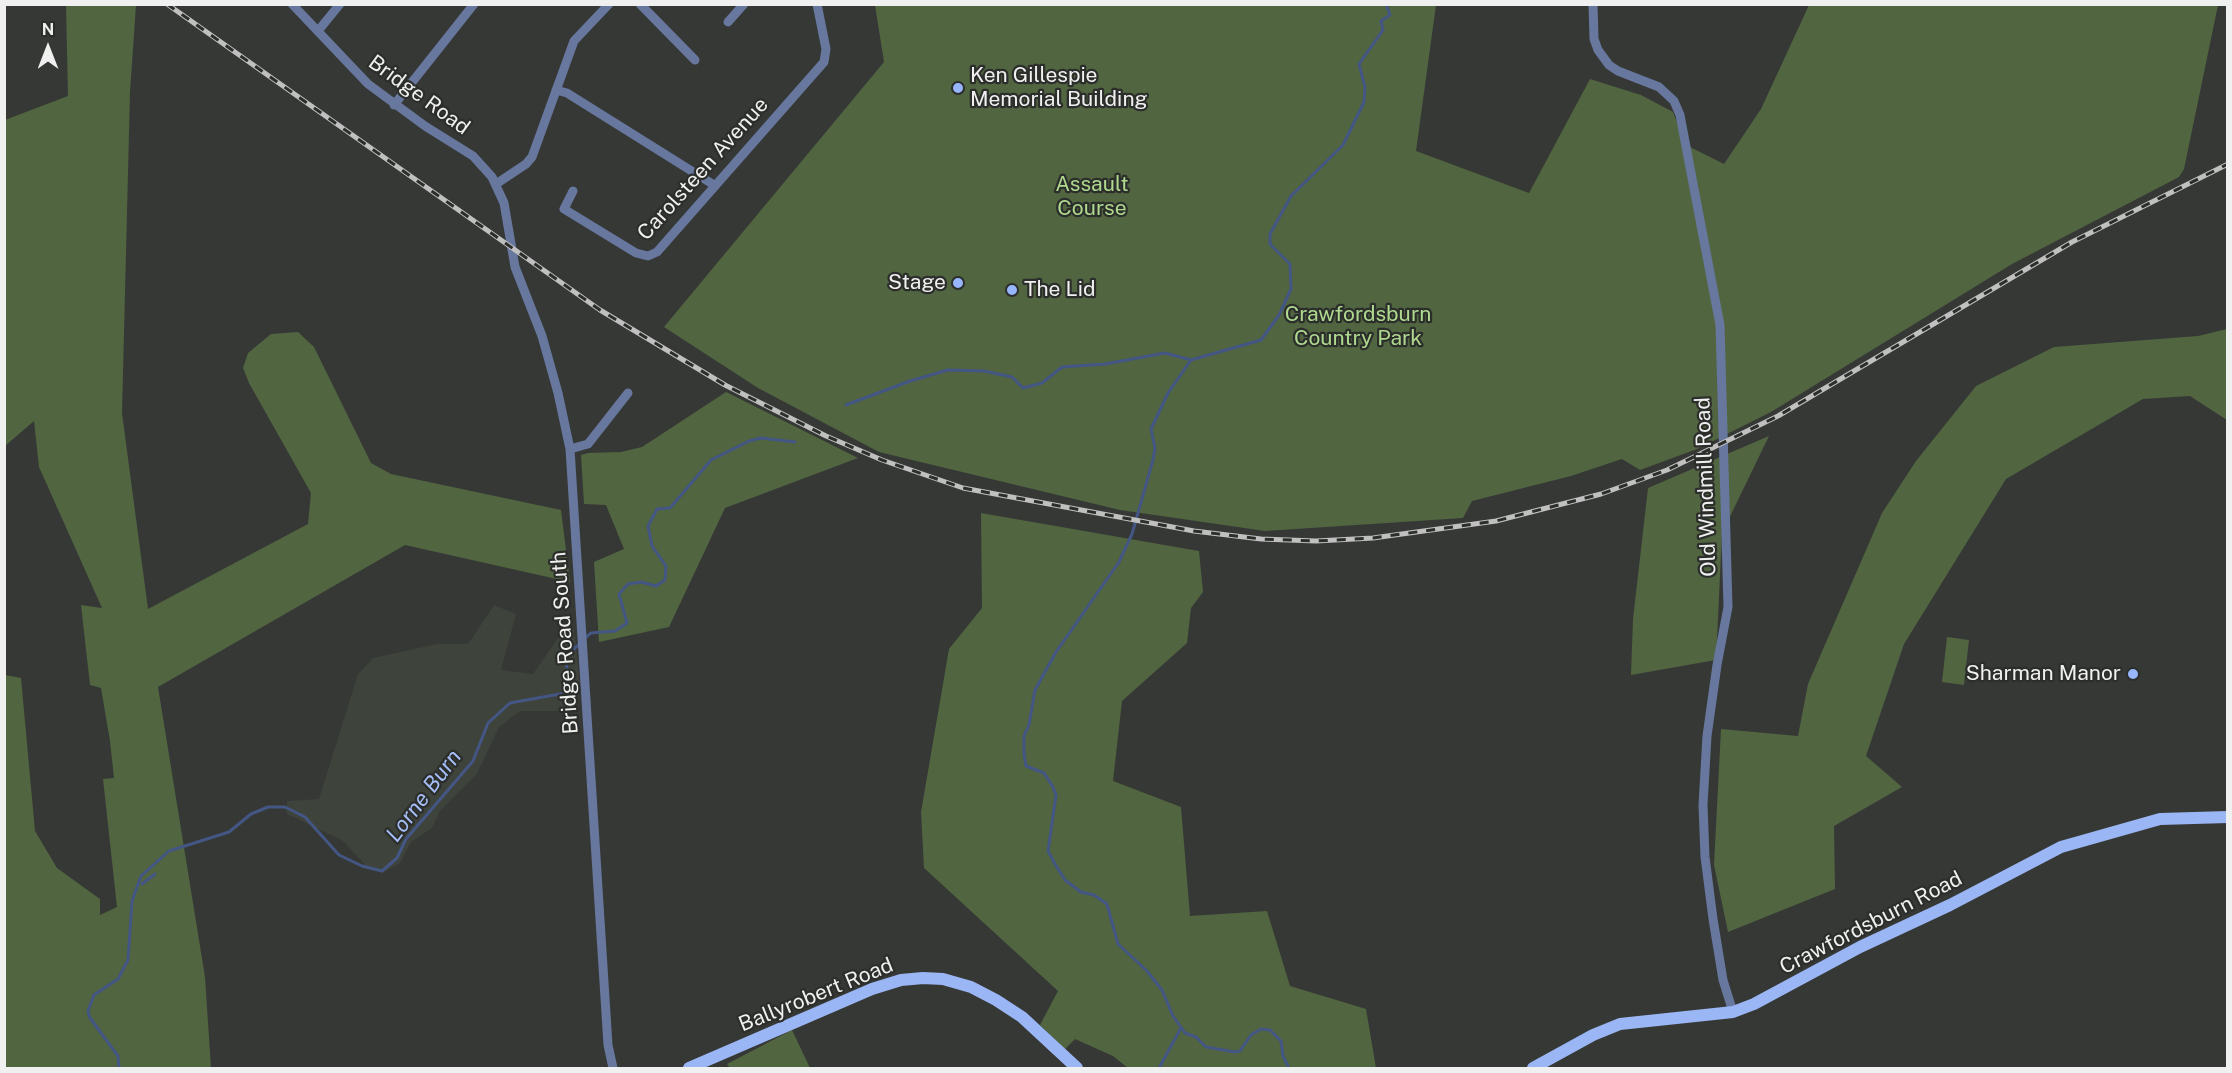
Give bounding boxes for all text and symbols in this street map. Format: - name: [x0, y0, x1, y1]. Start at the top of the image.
- north arrow: [18, 18, 78, 78]
- text: N: [42, 20, 54, 39]
- street label: Bridge Road: [363, 50, 475, 140]
- place label: Ken Gillespie Memorial Building: [970, 63, 1148, 113]
- marker: Ken Gillespie Memorial Building: [951, 81, 965, 95]
- street label: Carolsteen Avenue: [632, 92, 774, 246]
- park label: Assault Course: [1055, 172, 1129, 222]
- place label: Stage: [888, 270, 946, 296]
- marker: Stage: [951, 276, 965, 290]
- place label: The Lid: [1024, 277, 1095, 303]
- marker: The Lid: [1005, 283, 1019, 297]
- park label: Crawfordsburn Country Park: [1285, 302, 1431, 352]
- street label: Old Windmill Road: [1690, 397, 1722, 577]
- street label: Bridge Road South: [546, 551, 584, 735]
- place label: Sharman Manor: [1966, 661, 2121, 687]
- marker: Sharman Manor: [2126, 667, 2140, 681]
- water label: Lorne Burn: [381, 745, 467, 847]
- street label: Crawfordsburn Road: [1776, 866, 1966, 980]
- street label: Ballyrobert Road: [735, 953, 897, 1037]

